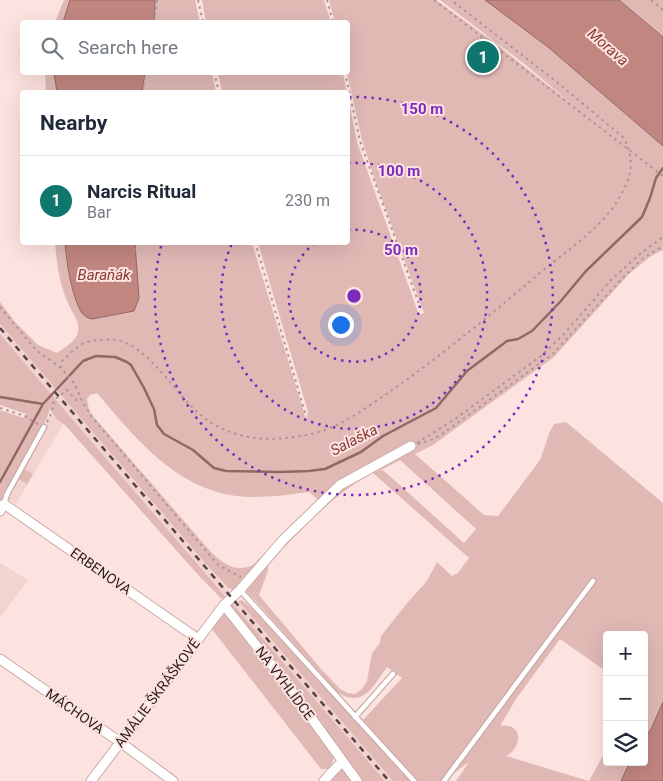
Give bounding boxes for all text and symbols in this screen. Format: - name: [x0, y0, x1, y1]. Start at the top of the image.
- search box: [20, 20, 350, 75]
- water label: Morava: [584, 24, 632, 70]
- icon: search: [38, 34, 66, 62]
- text: Search here: [78, 36, 178, 59]
- pin: 1: [467, 38, 499, 76]
- text: 150 m: [401, 100, 443, 118]
- text: Nearby: [40, 111, 107, 135]
- text: 100 m: [378, 162, 420, 180]
- text: Narcis Ritual: [87, 180, 196, 203]
- text: 1: [51, 191, 61, 210]
- text: 230 m: [285, 191, 330, 210]
- text: Bar: [87, 203, 111, 222]
- text: 50 m: [384, 241, 418, 259]
- water label: Baraňák: [78, 266, 131, 284]
- centre of rings: [345, 287, 363, 305]
- your location: [328, 312, 354, 338]
- water label: Salaška: [327, 420, 381, 460]
- street label: ERBENOVA: [68, 544, 134, 598]
- map controls: [603, 631, 648, 766]
- button: +: [603, 631, 648, 676]
- street label: AMÁLIE ŠKRÁŠKOVÉ: [110, 635, 203, 750]
- street label: NA VYHLÍDCE: [252, 643, 319, 723]
- button: −: [603, 676, 648, 721]
- street label: MÁCHOVA: [43, 684, 108, 737]
- button: layers: [603, 721, 648, 766]

